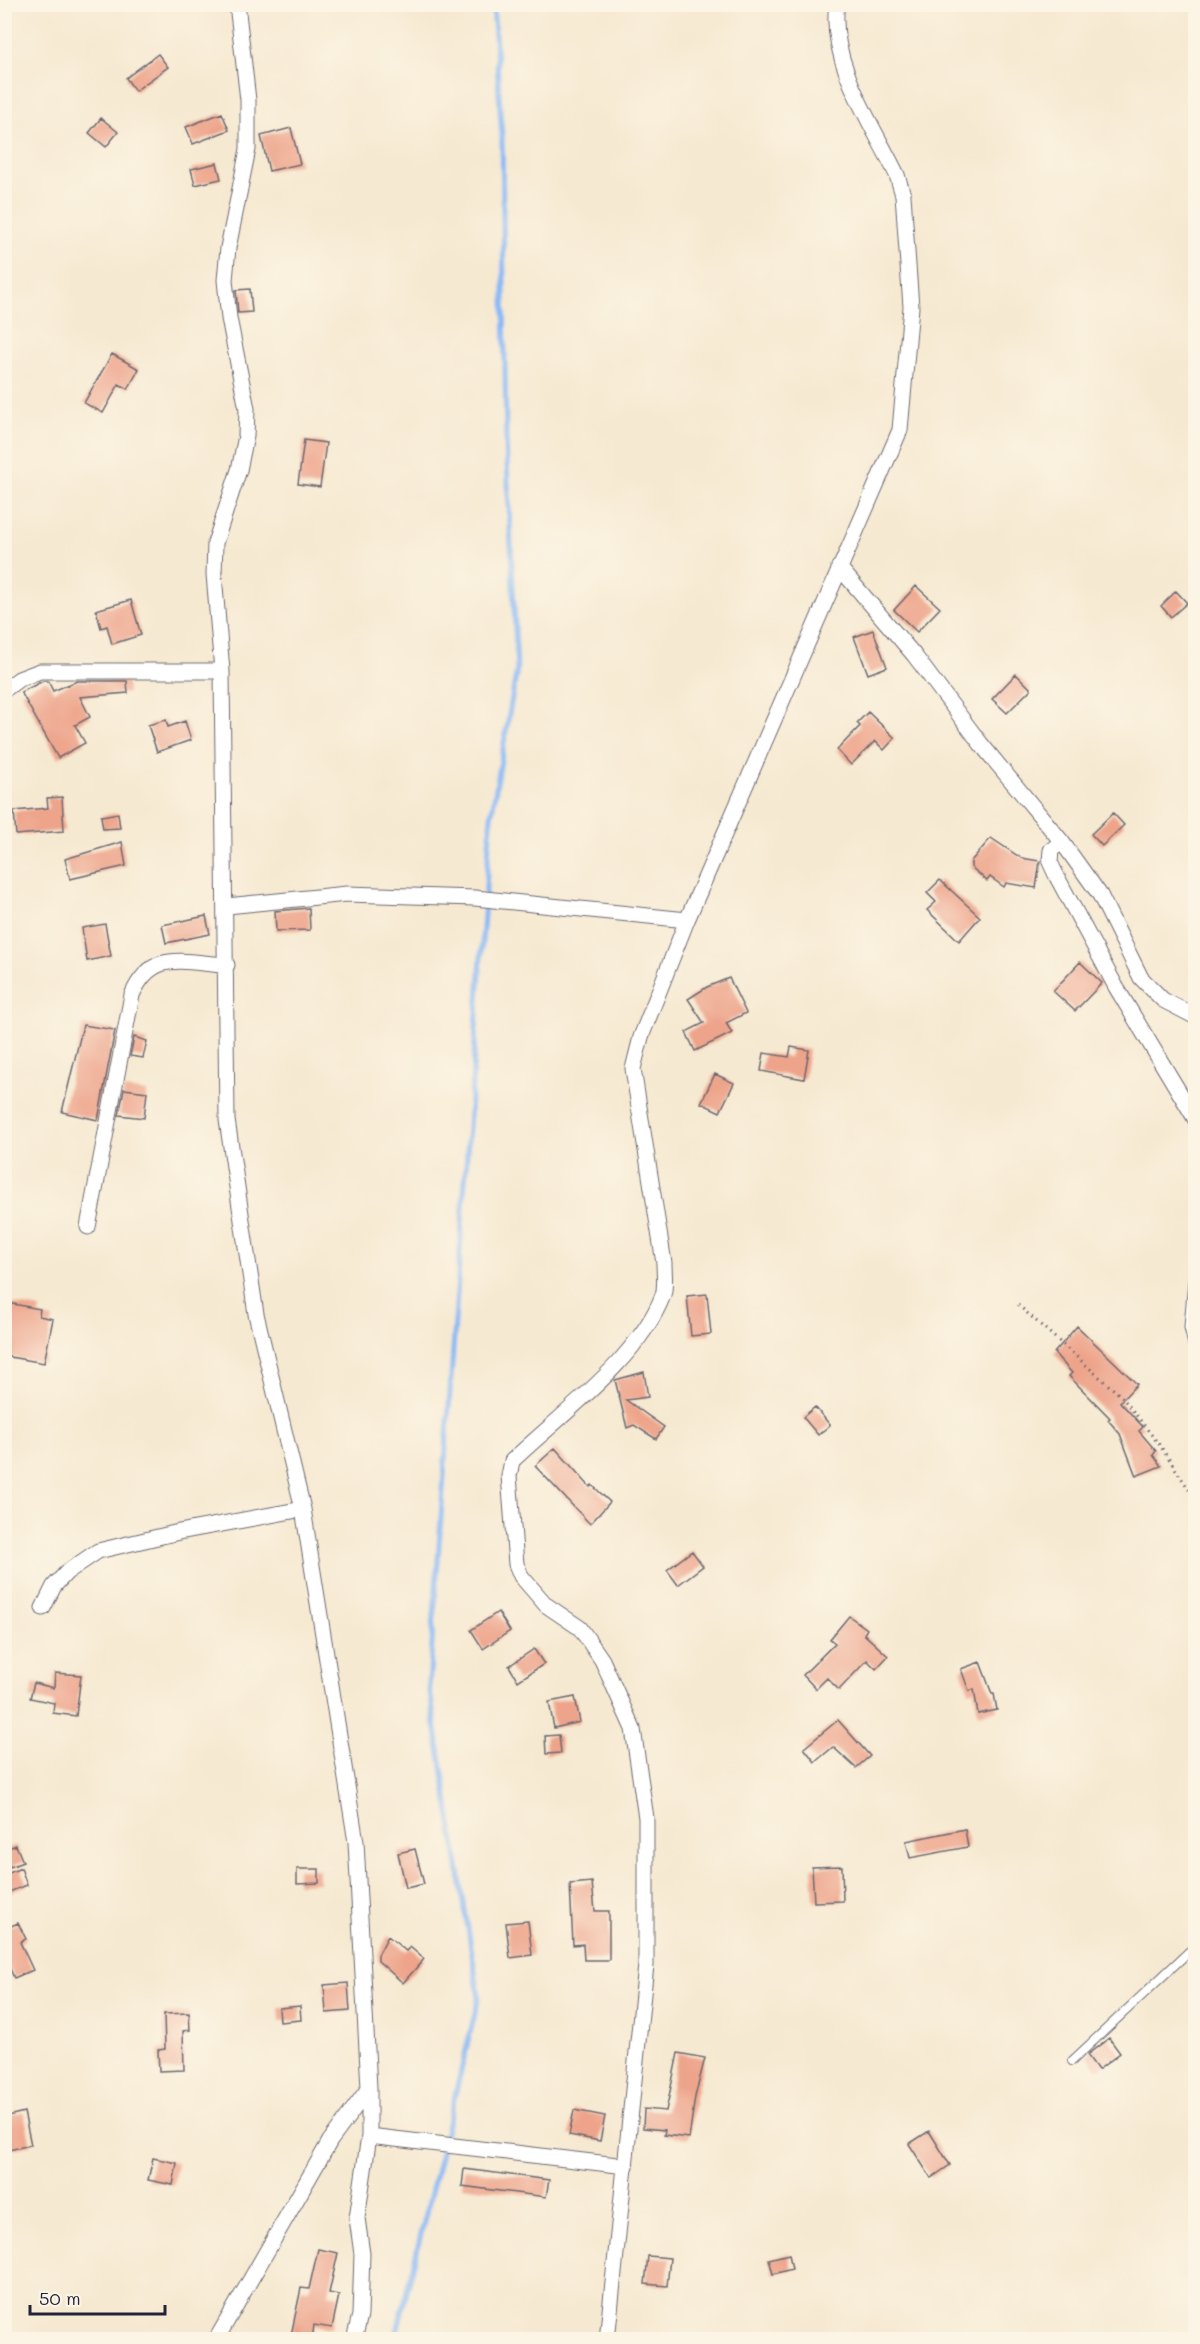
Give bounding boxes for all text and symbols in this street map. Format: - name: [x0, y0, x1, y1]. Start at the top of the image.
- scale bar: [30, 2278, 165, 2316]
- text: 50 m: [39, 2286, 81, 2310]

